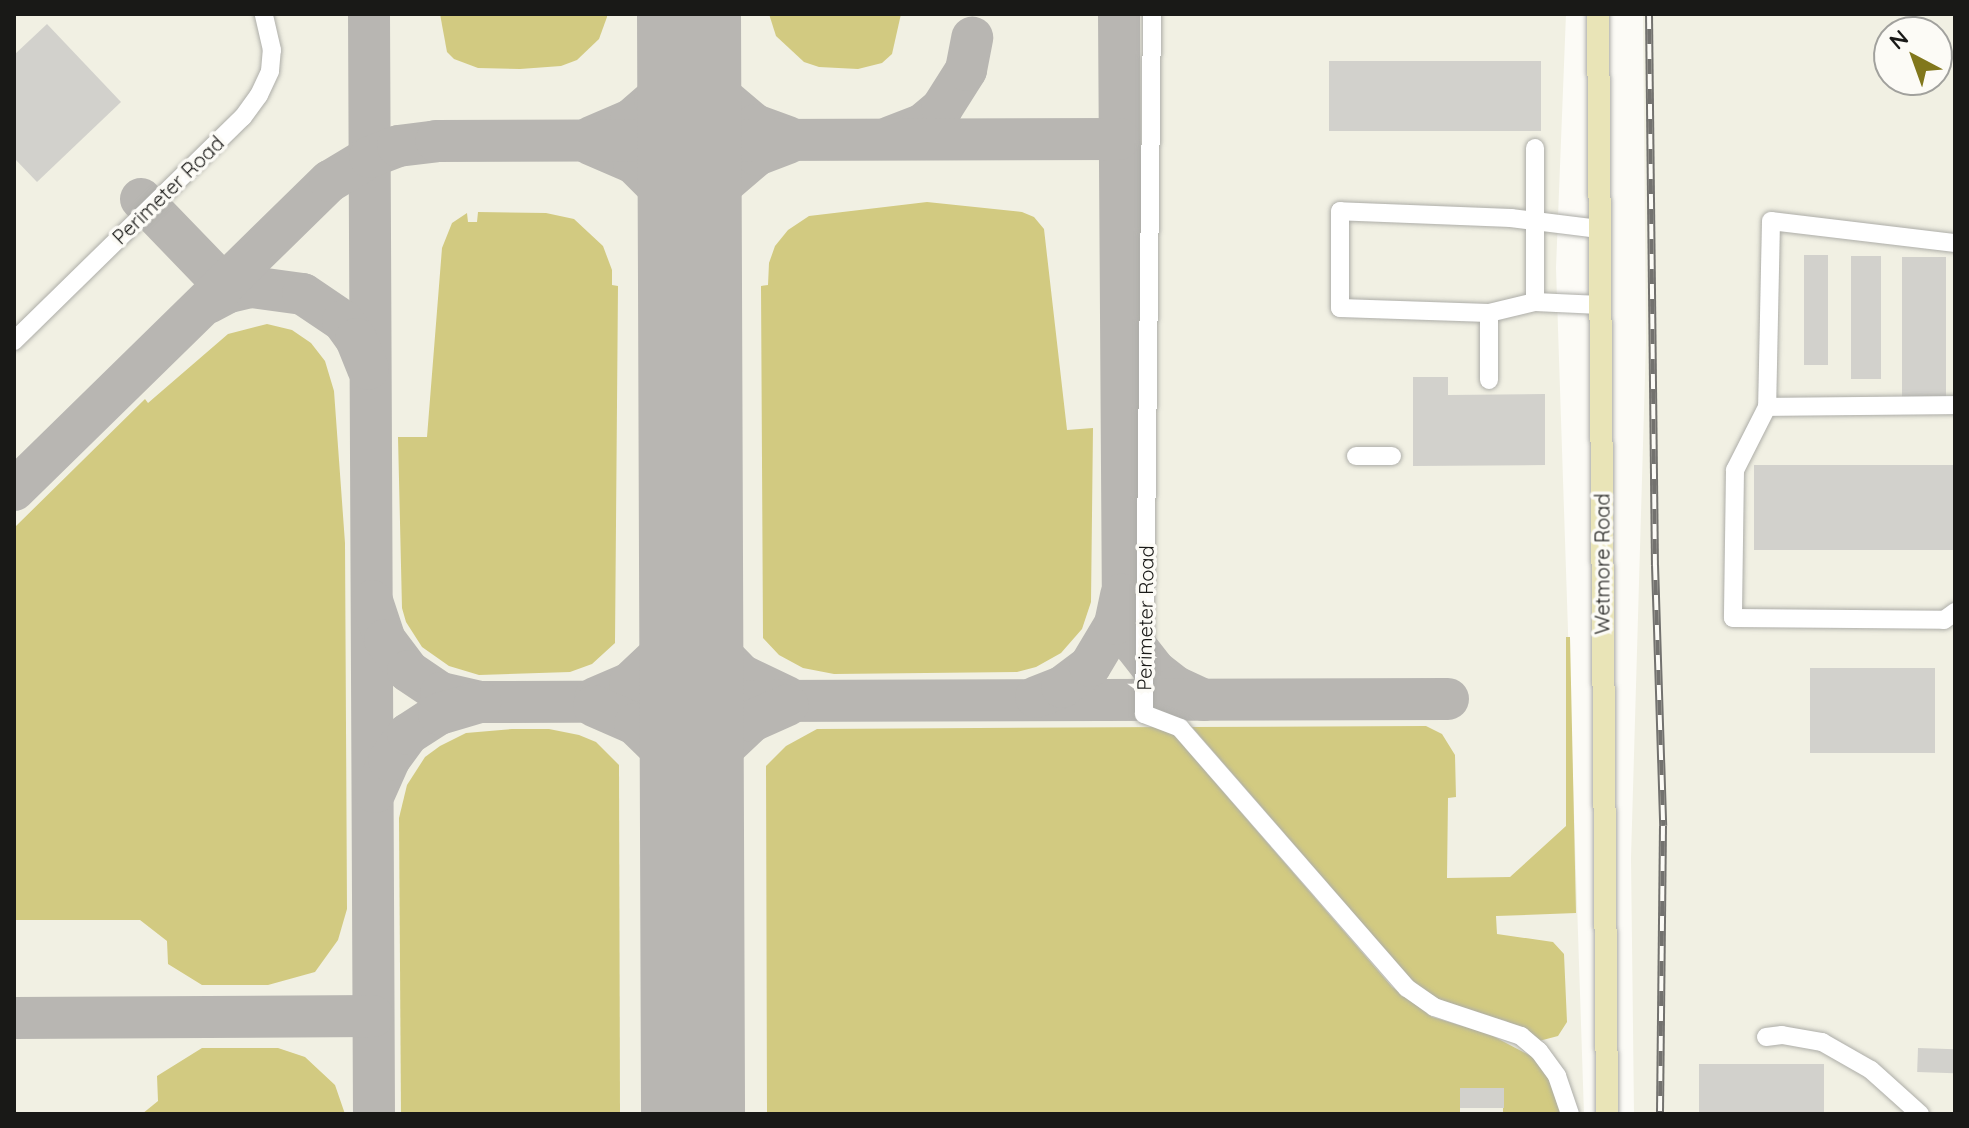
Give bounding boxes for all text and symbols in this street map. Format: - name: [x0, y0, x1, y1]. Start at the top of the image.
- north arrow: [1873, 16, 1953, 96]
- text: N: [1883, 24, 1914, 55]
- street label: Perimeter Road: [107, 131, 229, 249]
- street label: Wetmore Road: [1590, 493, 1614, 635]
- street label: Perimeter Road: [1132, 545, 1158, 691]

